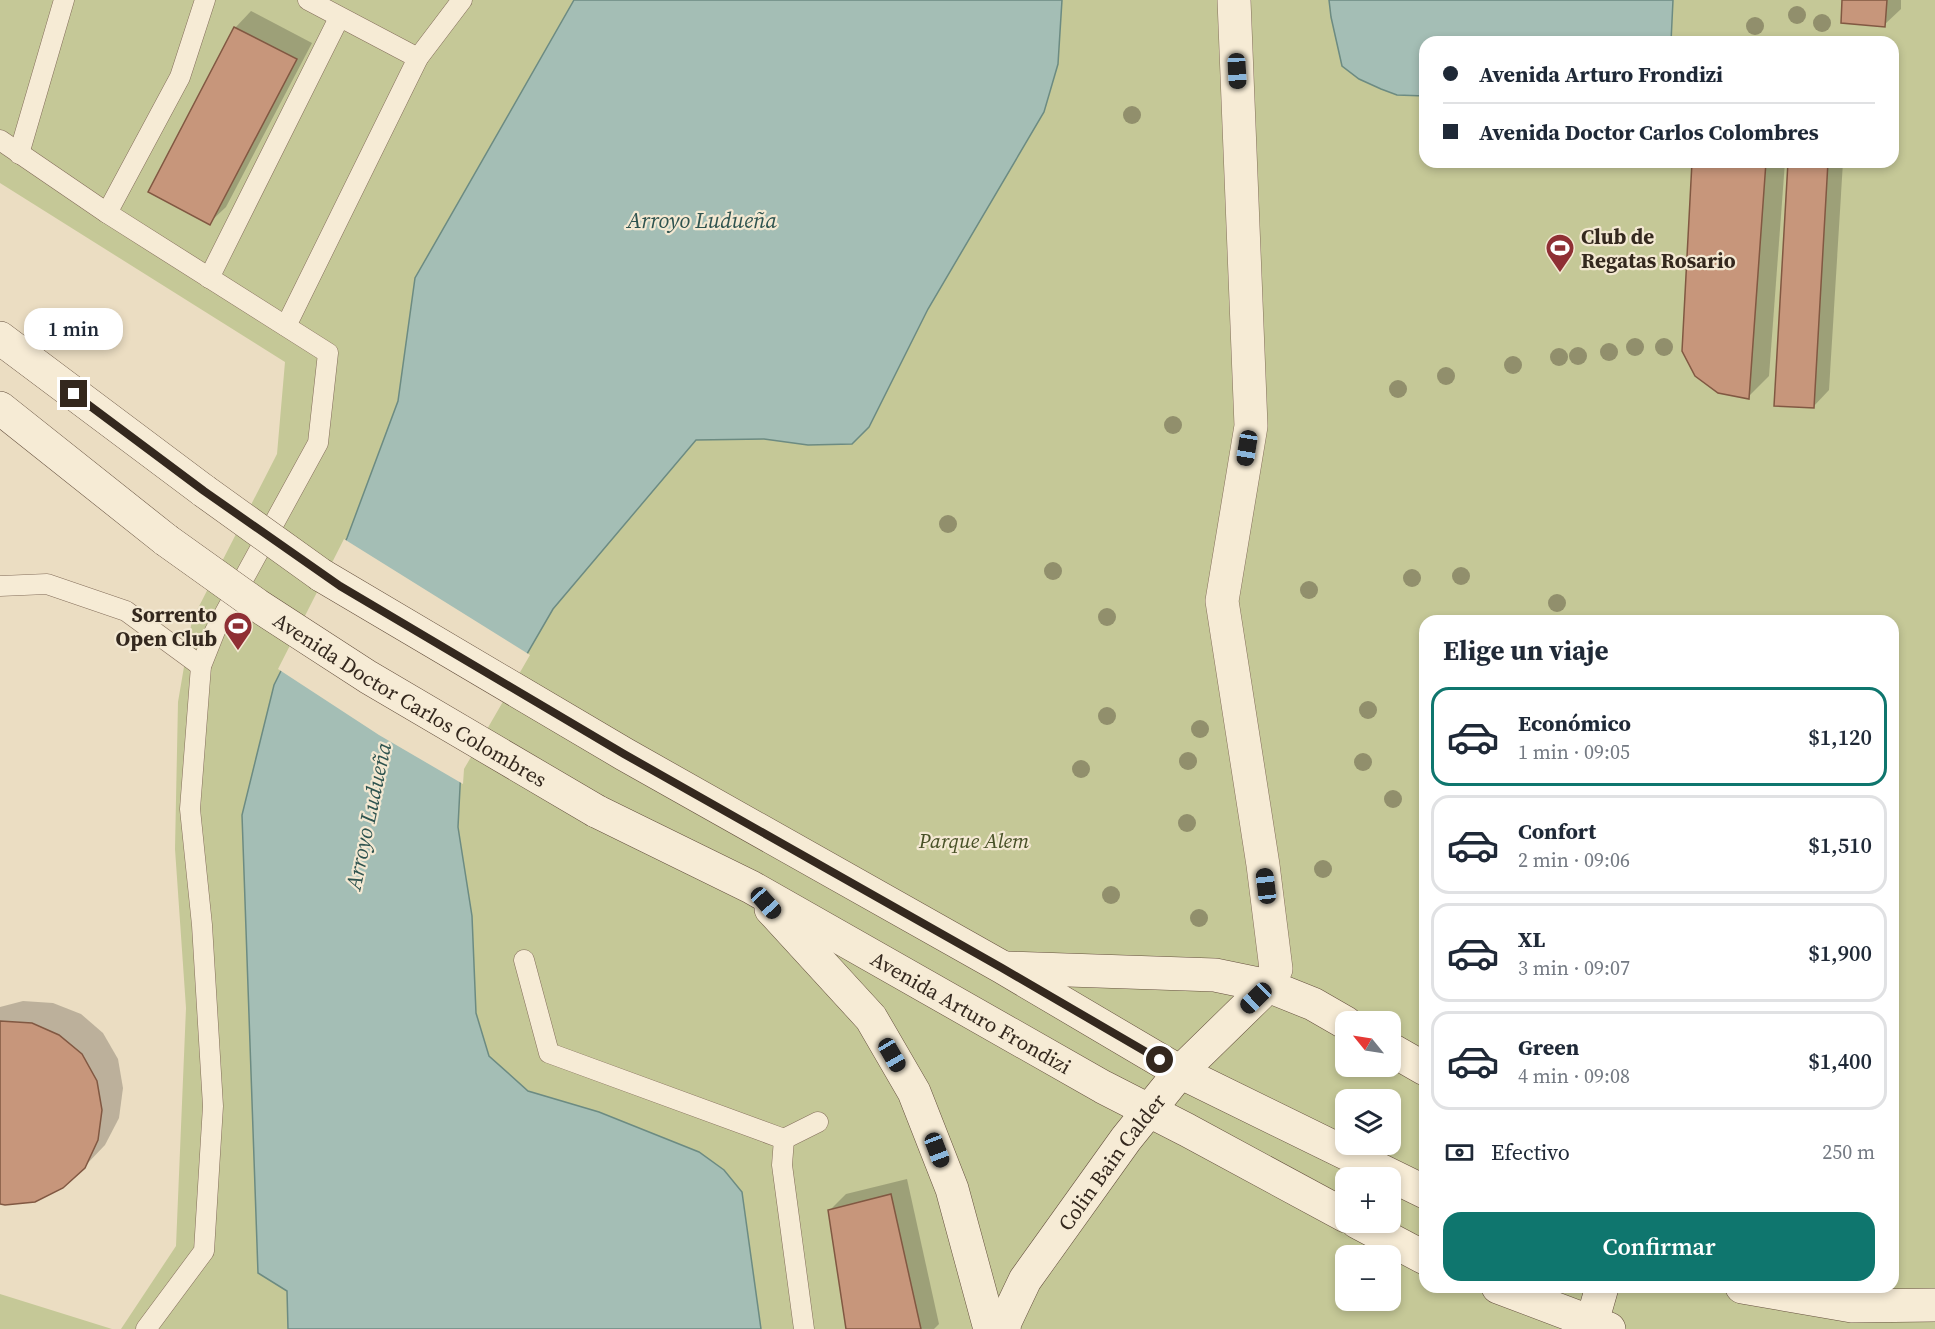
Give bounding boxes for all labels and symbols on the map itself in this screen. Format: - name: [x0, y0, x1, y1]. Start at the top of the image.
- car: [1227, 53, 1247, 89]
- water label: Arroyo Ludueña: [625, 205, 777, 235]
- place label: Club de Regatas Rosario: [1581, 222, 1736, 275]
- sports icon: Club de Regatas Rosario: [1544, 232, 1576, 274]
- callout: 1 min: [25, 307, 124, 349]
- route end: [60, 380, 87, 407]
- car: [1235, 429, 1259, 467]
- place label: Sorrento Open Club: [116, 600, 217, 653]
- street label: Avenida Doctor Carlos Colombres: [268, 605, 552, 794]
- sports icon: Sorrento Open Club: [222, 610, 254, 652]
- water label: Arroyo Ludueña: [337, 739, 398, 894]
- park label: Parque Alem: [918, 826, 1029, 855]
- car: [1255, 867, 1277, 905]
- car: [747, 884, 785, 922]
- street label: Avenida Arturo Frondizi: [866, 944, 1077, 1081]
- car: [1237, 979, 1275, 1017]
- north arrow: [1335, 1011, 1401, 1077]
- car: [875, 1035, 909, 1075]
- route start: [1146, 1046, 1173, 1073]
- street label: Colin Bain Calder: [1051, 1087, 1172, 1236]
- car: [922, 1130, 952, 1170]

